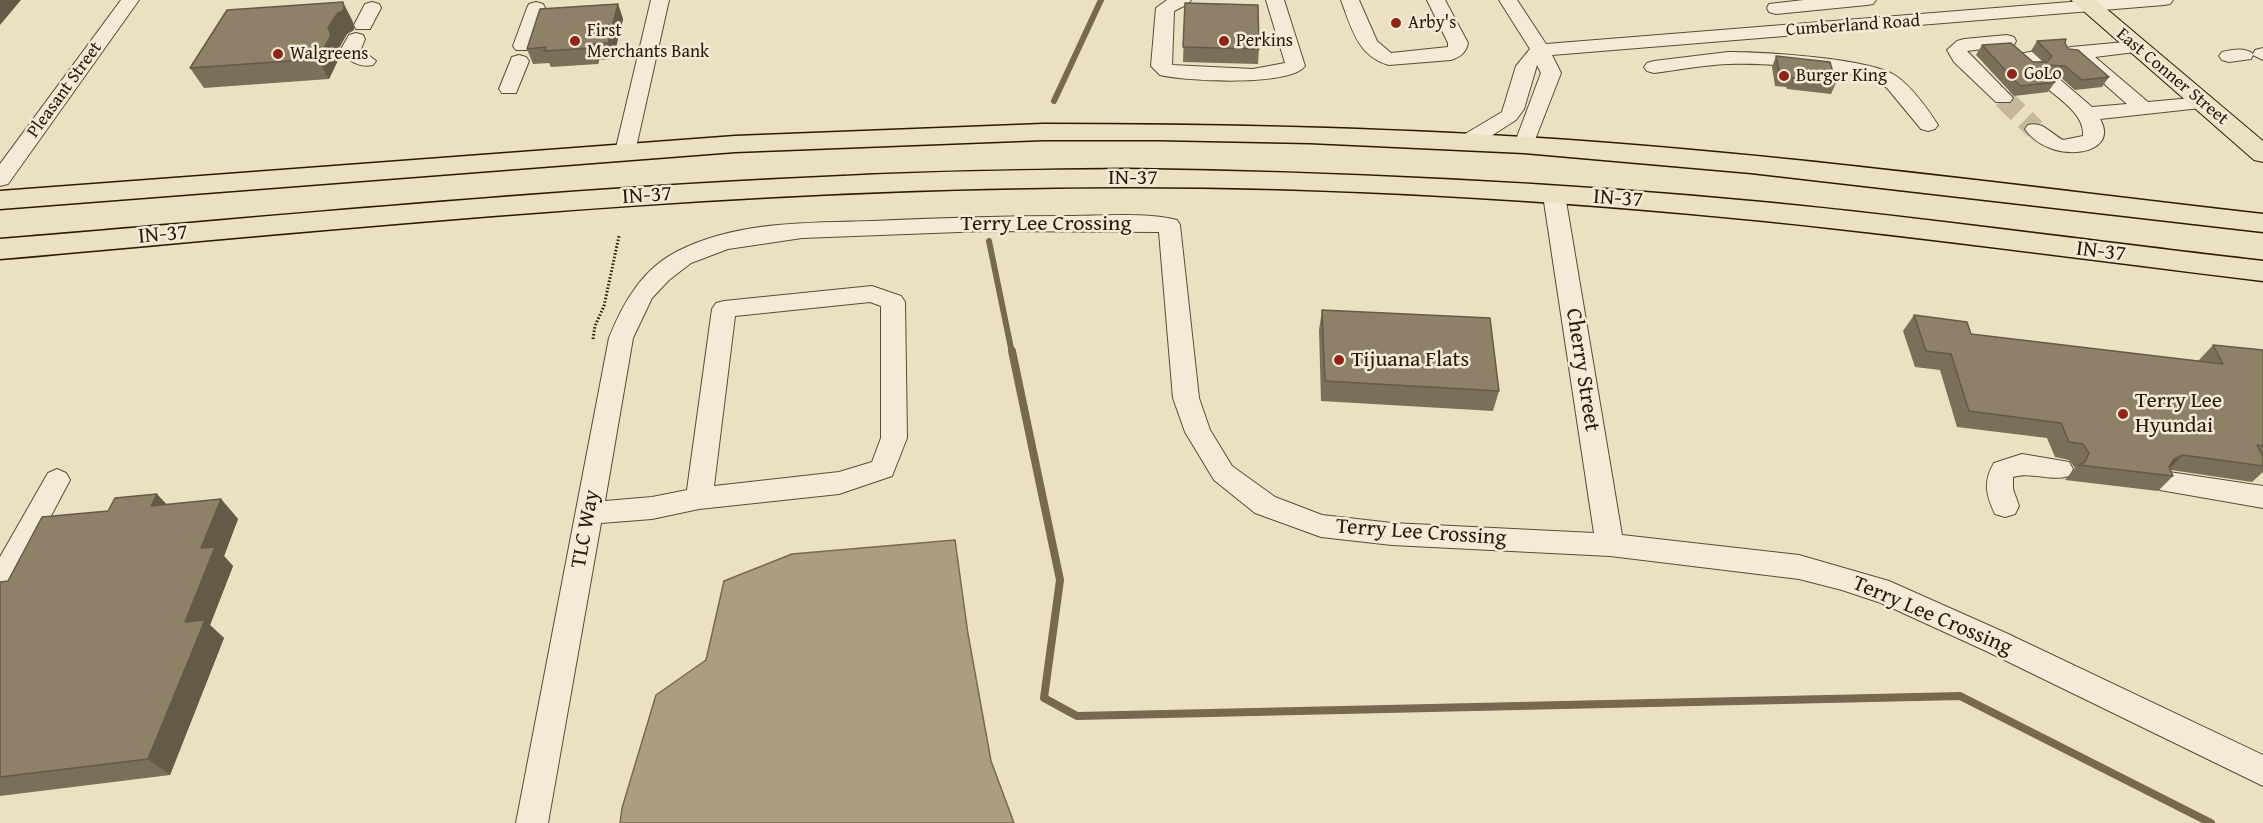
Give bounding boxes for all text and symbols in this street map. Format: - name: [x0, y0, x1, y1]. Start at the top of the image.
- street label: Cumberland Road: [1785, 11, 1921, 41]
- place label: Arby's: [1408, 12, 1456, 34]
- marker: Arby's: [1389, 16, 1403, 30]
- place label: First Merchants Bank: [587, 20, 709, 63]
- street label: East Conner Street: [2112, 24, 2232, 130]
- place label: Perkins: [1236, 30, 1293, 52]
- marker: First Merchants Bank: [568, 34, 582, 48]
- marker: Perkins: [1217, 34, 1231, 48]
- street label: Pleasant Street: [23, 38, 107, 142]
- place label: Walgreens: [290, 43, 368, 65]
- marker: Walgreens: [271, 47, 285, 61]
- place label: GoLo: [2024, 63, 2062, 85]
- place label: Burger King: [1796, 65, 1887, 87]
- marker: GoLo: [2005, 67, 2019, 81]
- marker: Burger King: [1777, 69, 1791, 83]
- street label: IN-37: [1108, 165, 1158, 191]
- street label: IN-37: [621, 181, 673, 211]
- street label: IN-37: [1592, 184, 1644, 214]
- street label: Terry Lee Crossing: [961, 211, 1131, 237]
- street label: IN-37: [137, 220, 189, 250]
- street label: IN-37: [2075, 236, 2127, 268]
- street label: Cherry Street: [1559, 307, 1605, 433]
- place label: Tijuana Flats: [1351, 347, 1469, 373]
- marker: Tijuana Flats: [1332, 353, 1346, 367]
- place label: Terry Lee Hyundai: [2135, 388, 2222, 440]
- marker: Terry Lee Hyundai: [2116, 407, 2130, 421]
- street label: TLC Way: [566, 488, 606, 570]
- street label: Terry Lee Crossing: [1335, 514, 1507, 552]
- street label: Terry Lee Crossing: [1848, 570, 2016, 662]

